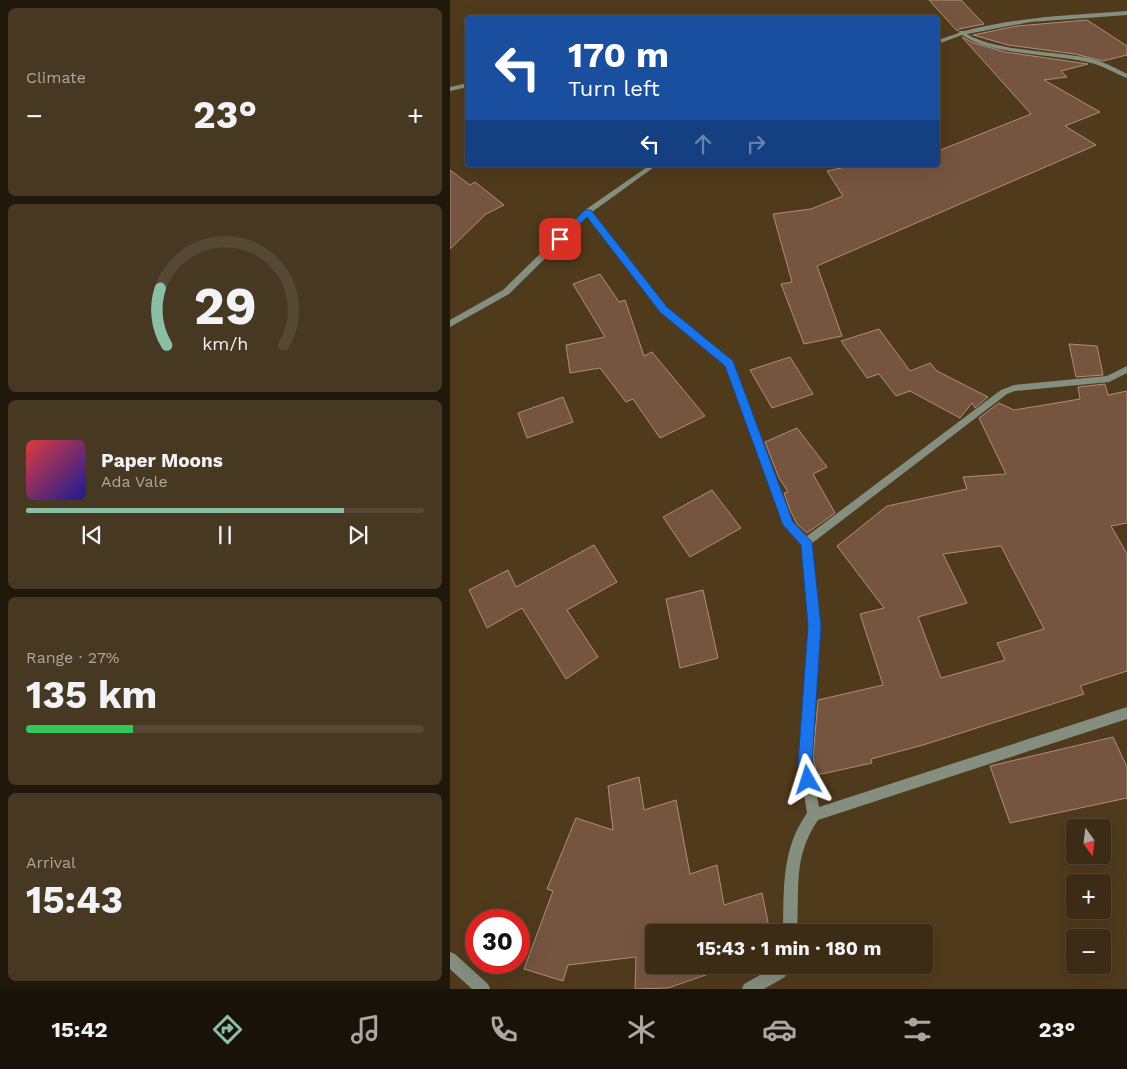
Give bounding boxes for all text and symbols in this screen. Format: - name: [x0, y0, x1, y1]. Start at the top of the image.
- text: 170 m: [568, 34, 669, 76]
- icon: left: [485, 35, 550, 100]
- text: Climate: [26, 68, 86, 87]
- text: Turn left: [568, 76, 660, 101]
- text: 23°: [193, 93, 257, 137]
- text: −: [26, 99, 43, 132]
- text: +: [407, 99, 424, 132]
- icon: left: [636, 130, 664, 158]
- icon: ahead: [689, 130, 717, 158]
- icon: right: [742, 130, 770, 158]
- pin: [539, 218, 581, 260]
- icon: arrive: [546, 225, 574, 253]
- text: 29: [193, 276, 257, 337]
- text: km/h: [202, 333, 248, 354]
- text: Paper Moons: [101, 449, 223, 472]
- text: Ada Vale: [101, 472, 168, 491]
- icon: previous: [78, 521, 106, 549]
- icon: pause: [211, 521, 239, 549]
- icon: next: [344, 521, 372, 549]
- text: Range · 27%: [26, 648, 120, 667]
- text: 135 km: [26, 673, 157, 717]
- position arrow: [781, 753, 833, 805]
- north arrow: [1066, 819, 1111, 864]
- map controls: [1066, 819, 1111, 974]
- text: Arrival: [26, 853, 76, 872]
- button: +: [1066, 874, 1111, 919]
- text: 15:43: [26, 878, 123, 922]
- speed limit sign: 30: [465, 909, 530, 974]
- button: −: [1066, 929, 1111, 974]
- text: 15:43 · 1 min · 180 m: [697, 937, 881, 960]
- icon: directions: [210, 1012, 245, 1047]
- icon: music: [348, 1012, 383, 1047]
- icon: phone: [486, 1012, 521, 1047]
- icon: climate: [624, 1012, 659, 1047]
- icon: car: [762, 1012, 797, 1047]
- icon: filters: [900, 1012, 935, 1047]
- text: 15:42: [51, 1017, 108, 1042]
- text: 23°: [1038, 1017, 1075, 1042]

